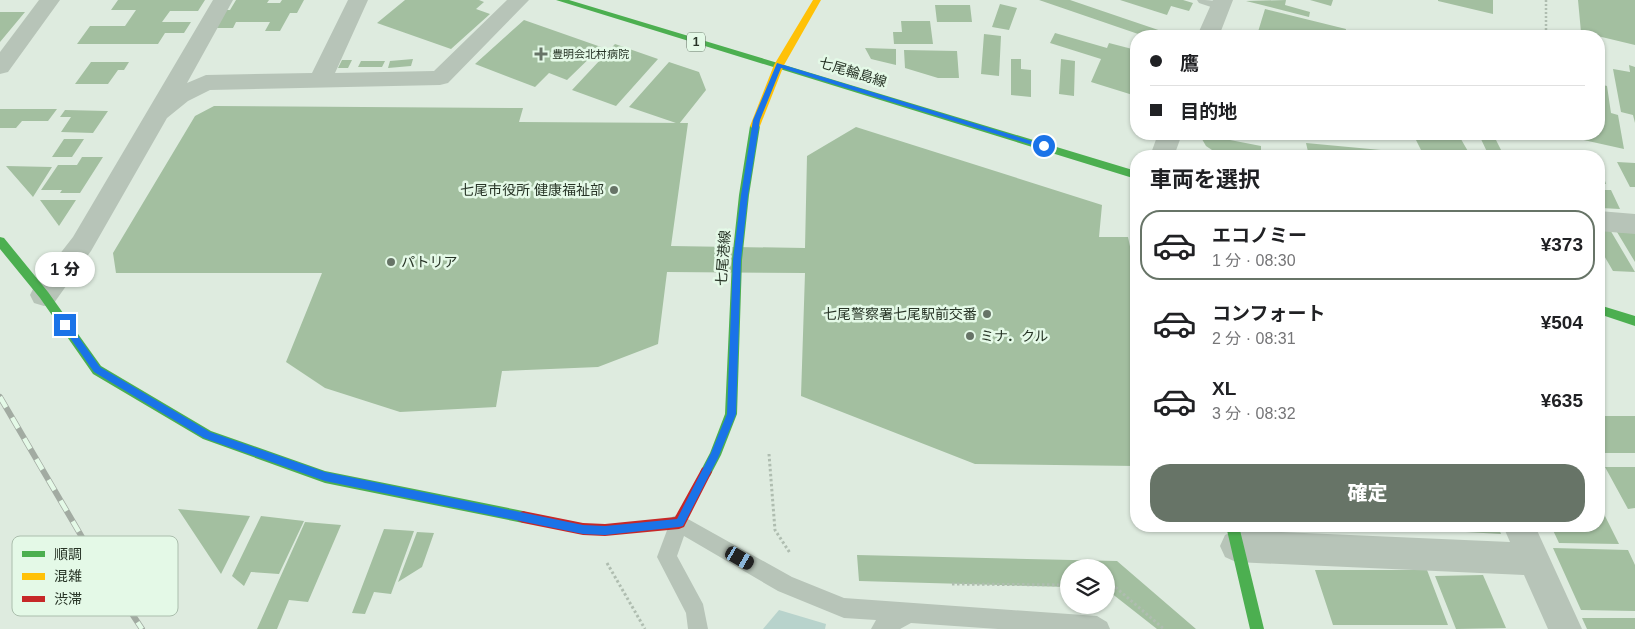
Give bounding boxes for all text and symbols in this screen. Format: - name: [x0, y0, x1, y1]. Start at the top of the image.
- road number: 1: [687, 32, 705, 52]
- marker: 豊明会北村病院: [534, 47, 548, 61]
- place label: 豊明会北村病院: [552, 48, 629, 60]
- text: 鷹: [1180, 53, 1199, 74]
- street label: 七尾輪島線: [817, 54, 889, 90]
- text: 目的地: [1180, 101, 1237, 122]
- route start: [1033, 135, 1055, 157]
- text: 車両を選択: [1150, 167, 1260, 192]
- place label: 七尾市役所 健康福祉部: [460, 182, 604, 198]
- marker: 七尾市役所 健康福祉部: [608, 184, 620, 196]
- icon: car: [1152, 223, 1197, 268]
- text: エコノミー: [1212, 225, 1307, 246]
- street label: 七尾港線: [713, 230, 733, 286]
- text: ¥373: [1541, 234, 1583, 255]
- callout: 1 分: [35, 252, 95, 288]
- text: 1 分 · 08:30: [1212, 252, 1296, 269]
- place label: パトリア: [401, 254, 457, 270]
- marker: パトリア: [385, 256, 397, 268]
- text: 1 分: [50, 261, 80, 278]
- icon: car: [1152, 301, 1197, 346]
- text: コンフォート: [1212, 303, 1325, 324]
- place label: 七尾警察署七尾駅前交番: [823, 306, 977, 322]
- marker: 七尾警察署七尾駅前交番: [981, 308, 993, 320]
- text: ¥504: [1541, 312, 1583, 333]
- route end: [54, 314, 76, 336]
- place label: ミナ．クル: [980, 328, 1048, 344]
- marker: ミナ．クル: [964, 330, 976, 342]
- text: 2 分 · 08:31: [1212, 330, 1296, 347]
- text: XL: [1212, 378, 1236, 399]
- icon: car: [1152, 379, 1197, 424]
- text: ¥635: [1541, 390, 1583, 411]
- text: 3 分 · 08:32: [1212, 405, 1296, 422]
- button: 確定: [1150, 464, 1585, 522]
- legend: [12, 536, 178, 616]
- car: [723, 544, 756, 572]
- text: 順調: [54, 546, 82, 562]
- map controls: [1060, 559, 1115, 614]
- button: layers: [1060, 559, 1115, 614]
- text: 混雑: [54, 568, 82, 584]
- text: 渋滞: [54, 591, 82, 607]

